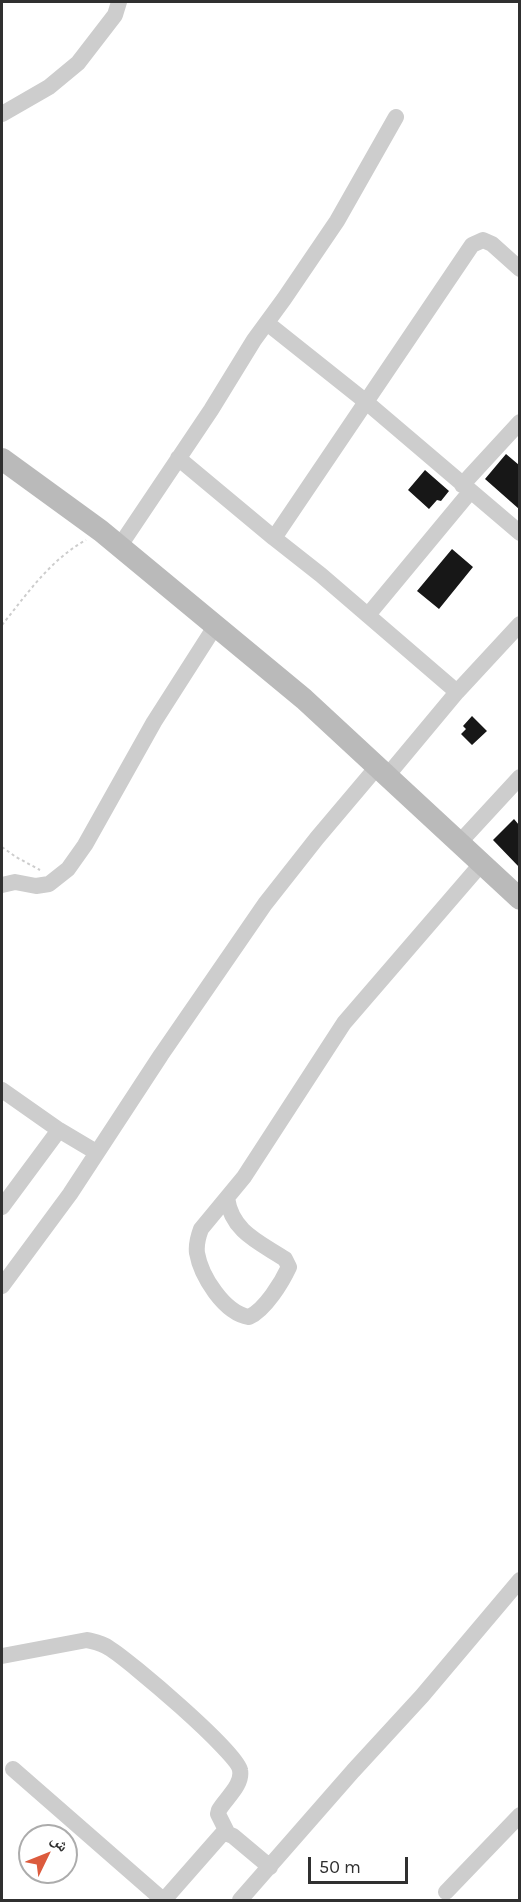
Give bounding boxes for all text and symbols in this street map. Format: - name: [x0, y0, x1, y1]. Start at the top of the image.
- north arrow: [18, 1824, 78, 1884]
- text: ش: [47, 1830, 73, 1855]
- scale bar: [311, 1845, 412, 1883]
- text: 50 m: [319, 1856, 361, 1878]

